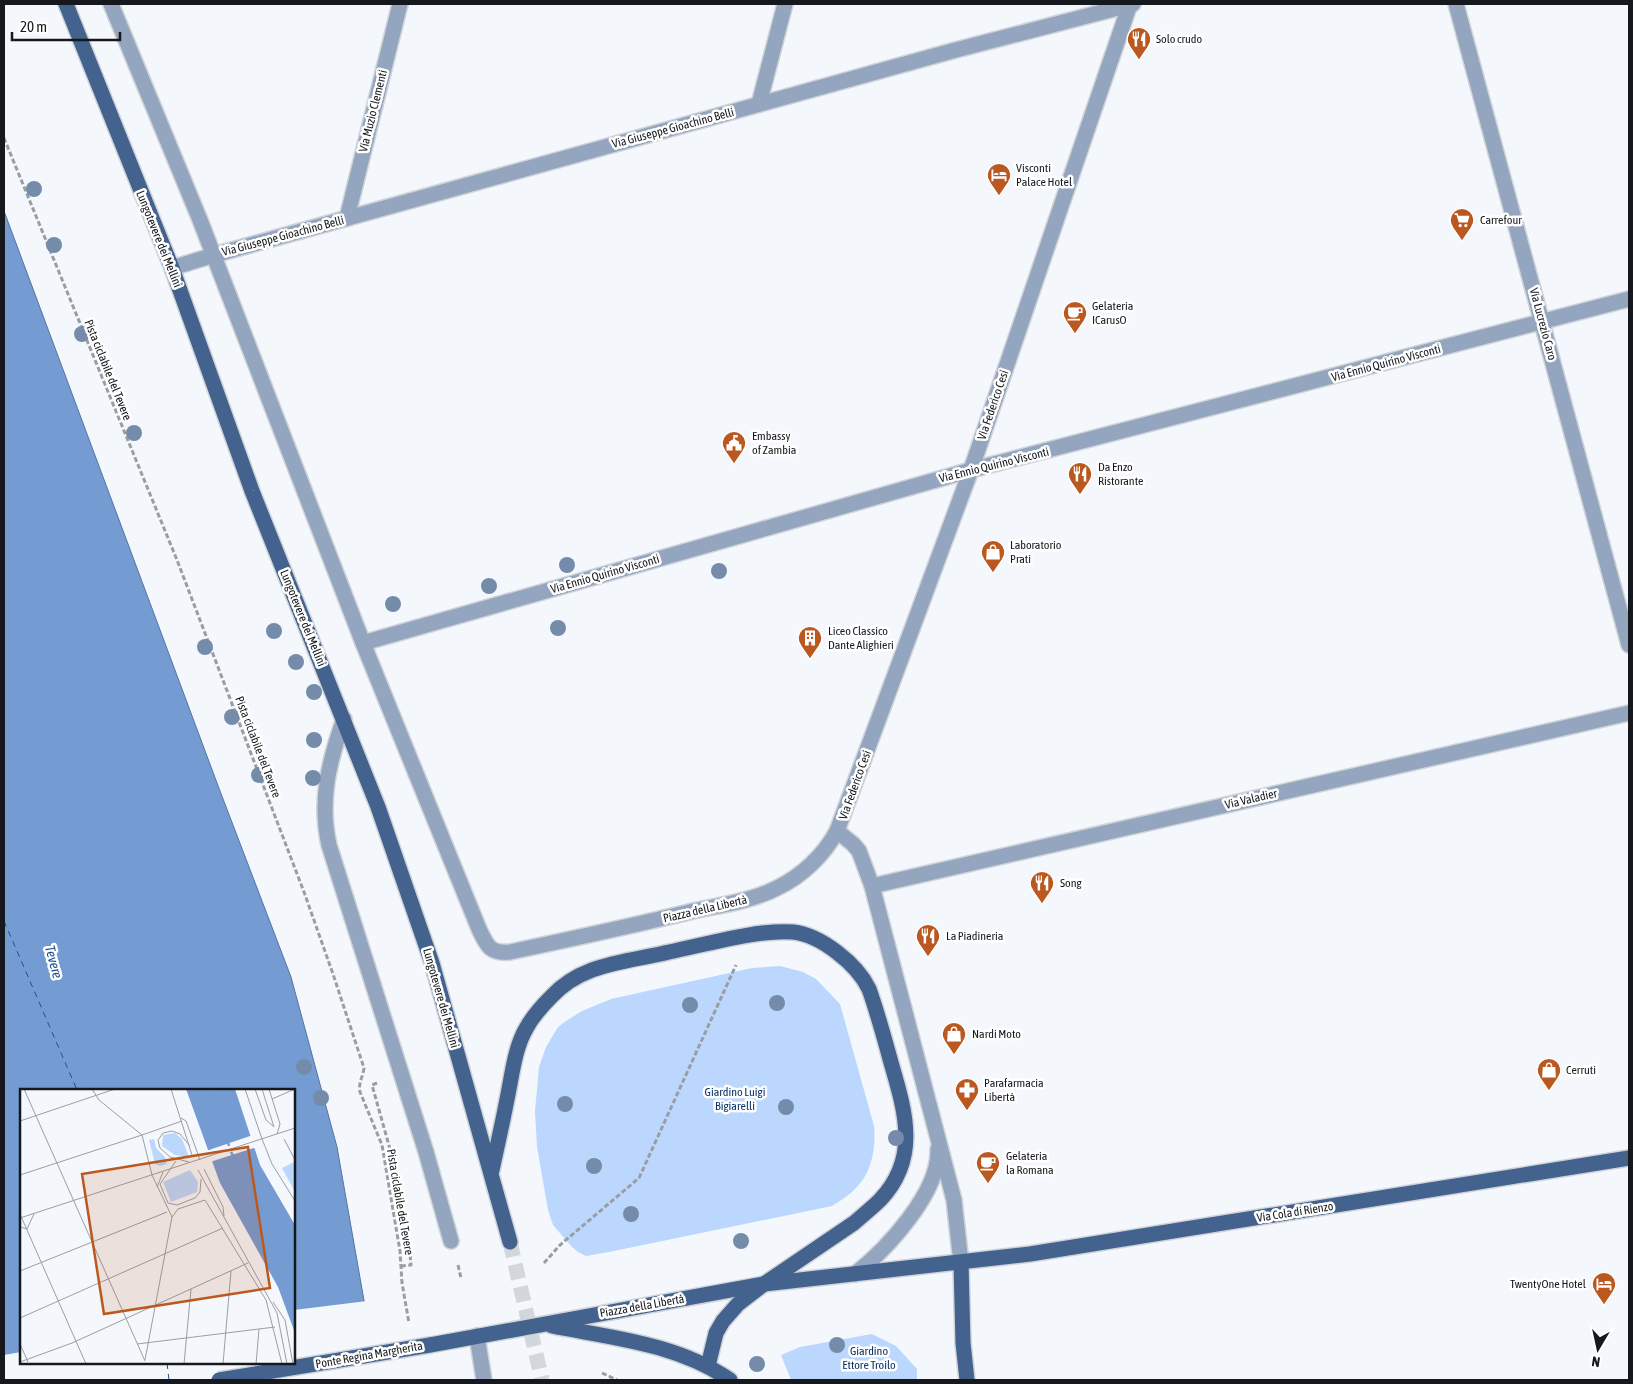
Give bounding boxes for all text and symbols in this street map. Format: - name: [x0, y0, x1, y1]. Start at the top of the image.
- scale bar: [12, 10, 120, 42]
- text: 20 m: [20, 18, 47, 35]
- restaurant icon: Solo crudo: [1126, 26, 1152, 60]
- place label: Solo crudo: [1156, 32, 1202, 46]
- street label: Via Muzio Clementi: [356, 69, 390, 153]
- street label: Via Giuseppe Gioachino Belli: [611, 105, 735, 151]
- place label: Visconti Palace Hotel: [1016, 161, 1073, 189]
- hotel icon: Visconti Palace Hotel: [986, 162, 1012, 196]
- street label: Lungotevere dei Mellini: [133, 189, 185, 289]
- supermarket icon: Carrefour: [1449, 207, 1475, 241]
- street label: Via Giuseppe Gioachino Belli: [221, 213, 345, 259]
- place label: Carrefour: [1480, 213, 1522, 227]
- street label: Via Lucrezio Caro: [1527, 286, 1559, 362]
- place label: Gelateria ICarusO: [1092, 299, 1133, 327]
- cafe icon: Gelateria ICarusO: [1062, 300, 1088, 334]
- street label: Pista ciclabile del Tevere: [81, 318, 135, 422]
- street label: Via Ennio Quirino Visconti: [1330, 342, 1442, 384]
- street label: Via Federico Cesi: [975, 368, 1011, 442]
- place label: Embassy of Zambia: [752, 429, 796, 457]
- public building icon: Embassy of Zambia: [721, 430, 747, 464]
- street label: Via Ennio Quirino Visconti: [938, 445, 1050, 485]
- place label: Da Enzo Ristorante: [1098, 460, 1143, 488]
- restaurant icon: Da Enzo Ristorante: [1067, 461, 1093, 495]
- place label: Laboratorio Prati: [1010, 538, 1062, 566]
- shop icon: Laboratorio Prati: [980, 539, 1006, 573]
- street label: Via Ennio Quirino Visconti: [549, 552, 661, 596]
- street label: Lungotevere dei Mellini: [277, 568, 329, 668]
- place label: Liceo Classico Dante Alighieri: [828, 624, 894, 652]
- building icon: Liceo Classico Dante Alighieri: [797, 625, 823, 659]
- street label: Pista ciclabile del Tevere: [232, 694, 284, 800]
- street label: Via Federico Cesi: [836, 748, 874, 822]
- street label: Via Valadier: [1224, 786, 1279, 812]
- restaurant icon: Song: [1029, 870, 1055, 904]
- place label: Song: [1060, 876, 1083, 890]
- street label: Piazza della Libertà: [662, 893, 748, 925]
- restaurant icon: La Piadineria: [915, 923, 941, 957]
- place label: La Piadineria: [946, 929, 1003, 943]
- water label: Tevere: [42, 944, 66, 980]
- street label: Lungotevere dei Mellini: [420, 947, 462, 1049]
- shop icon: Nardi Moto: [941, 1021, 967, 1055]
- place label: Nardi Moto: [972, 1027, 1021, 1041]
- shop icon: Cerruti: [1536, 1057, 1562, 1091]
- place label: Cerruti: [1566, 1063, 1596, 1077]
- place label: Parafarmacia Libertà: [984, 1076, 1044, 1104]
- pharmacy icon: Parafarmacia Libertà: [954, 1077, 980, 1111]
- park label: Giardino Luigi Bigiarelli: [705, 1085, 765, 1113]
- inset map: [20, 1089, 295, 1364]
- street label: Pista ciclabile del Tevere: [384, 1148, 416, 1256]
- place label: Gelateria la Romana: [1006, 1149, 1054, 1177]
- cafe icon: Gelateria la Romana: [975, 1150, 1001, 1184]
- street label: Via Cola di Rienzo: [1256, 1199, 1335, 1225]
- hotel icon: TwentyOne Hotel: [1591, 1271, 1617, 1305]
- place label: TwentyOne Hotel: [1510, 1277, 1587, 1291]
- street label: Piazza della Libertà: [599, 1292, 685, 1320]
- north arrow: [1573, 1324, 1623, 1374]
- street label: Ponte Regina Margherita: [314, 1339, 424, 1371]
- park label: Giardino Ettore Troilo: [842, 1344, 896, 1372]
- text: N: [1591, 1353, 1601, 1370]

